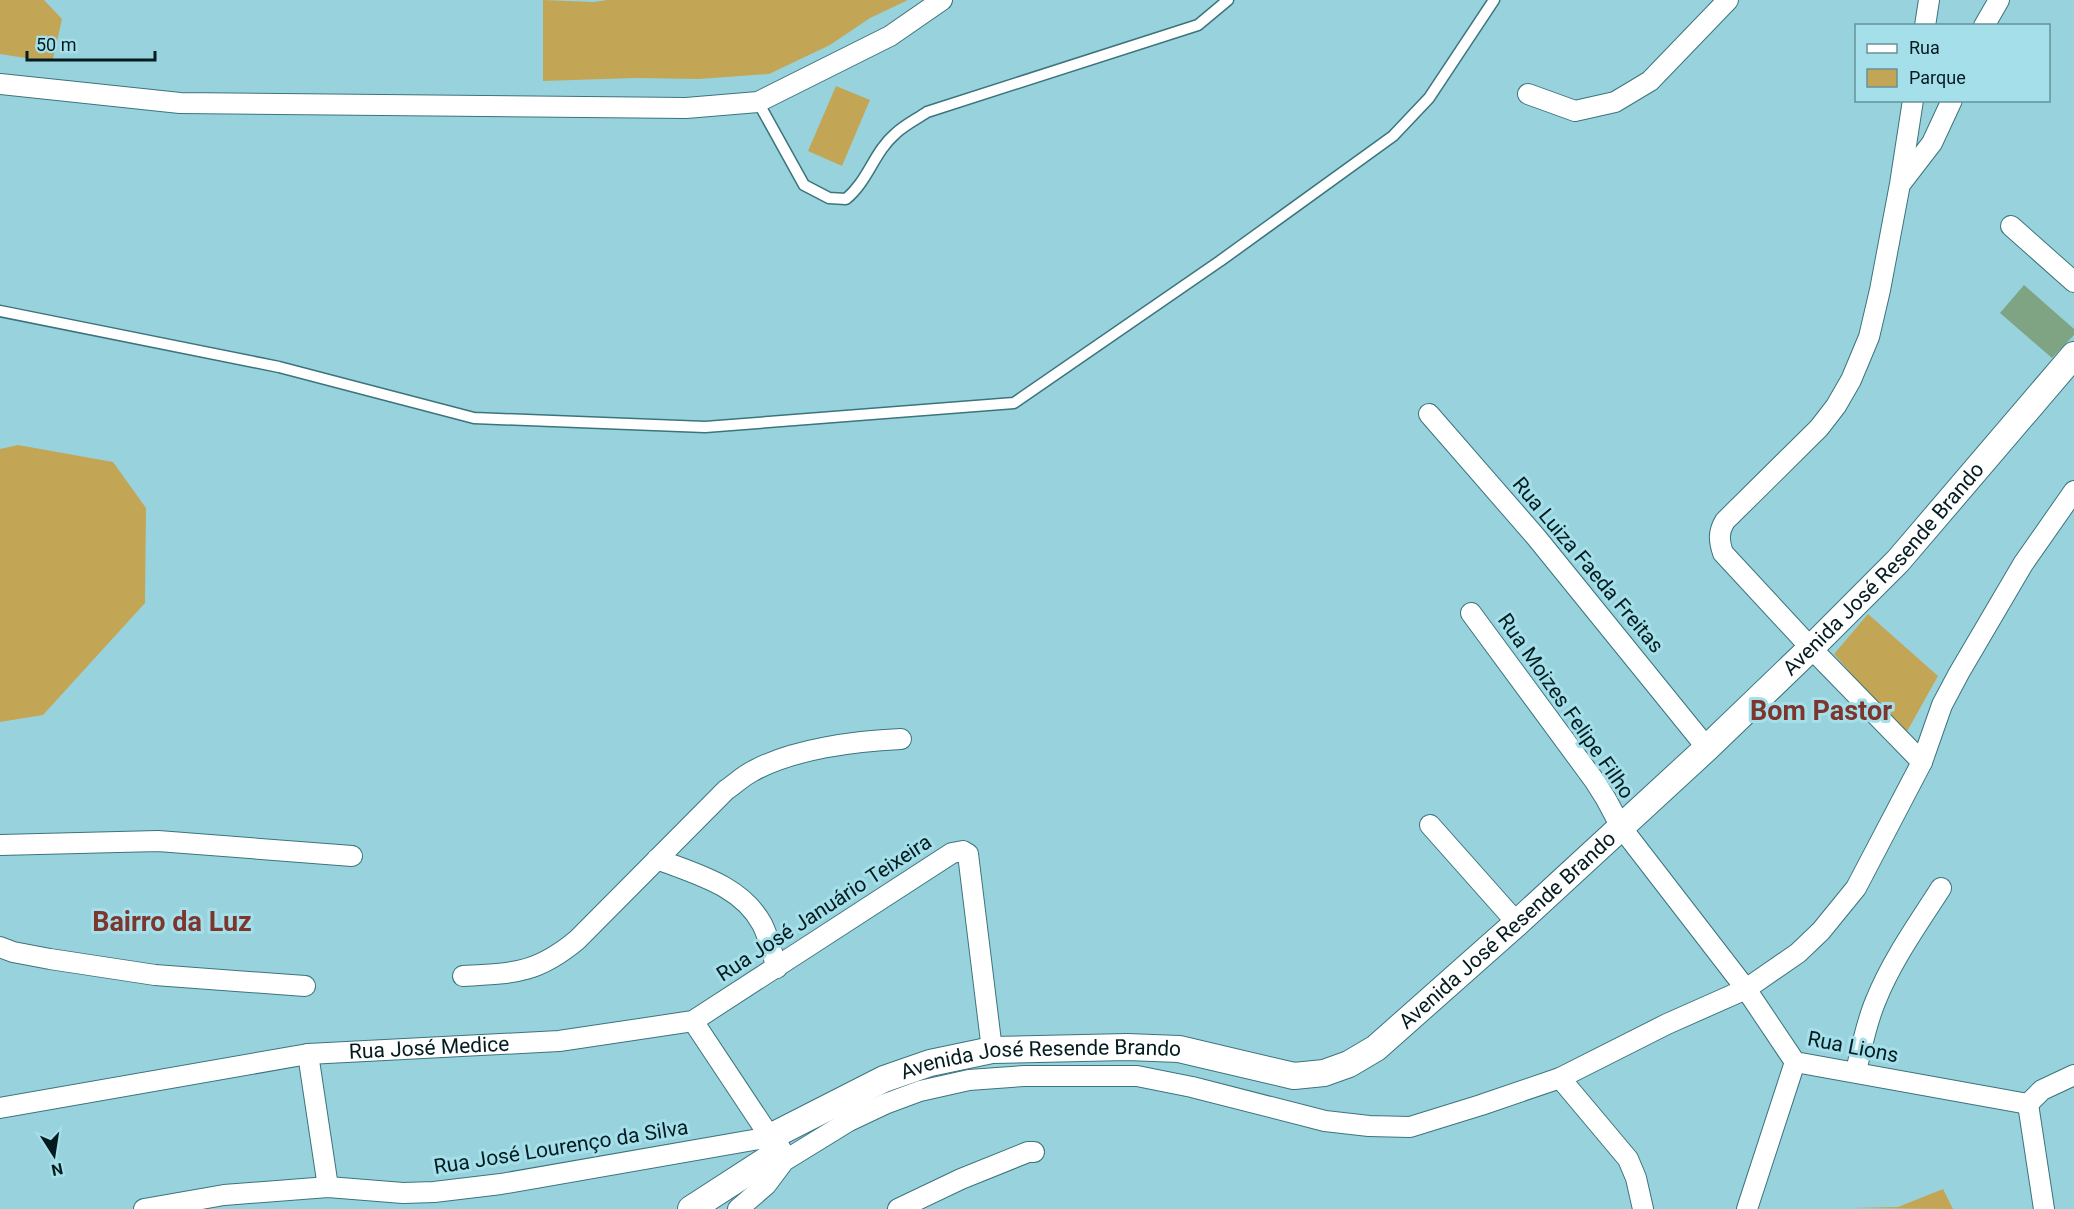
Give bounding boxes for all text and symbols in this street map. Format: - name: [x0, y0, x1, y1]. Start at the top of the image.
- scale bar: [27, 24, 154, 62]
- legend: [1855, 24, 2050, 102]
- text: 50 m: [36, 34, 76, 55]
- text: Rua: [1909, 37, 1940, 58]
- text: Parque: [1909, 67, 1966, 88]
- street label: Avenida José Resende Brando: [1778, 458, 1989, 680]
- street label: Rua Luiza Faeda Freitas: [1508, 472, 1668, 658]
- street label: Rua Moizes Felipe Filho: [1493, 609, 1639, 803]
- district label: Bom Pastor: [1750, 695, 1892, 727]
- street label: Avenida José Resende Brando: [1394, 826, 1620, 1034]
- street label: Rua José Januário Teixeira: [712, 830, 936, 986]
- district label: Bairro da Luz: [92, 906, 252, 938]
- street label: Rua Lions: [1806, 1026, 1900, 1068]
- street label: Rua José Medice: [348, 1032, 510, 1064]
- street label: Avenida José Resende Brando: [897, 1035, 1182, 1084]
- street label: Rua José Lourenço da Silva: [432, 1115, 690, 1179]
- north arrow: [24, 1125, 84, 1185]
- text: N: [50, 1159, 65, 1180]

